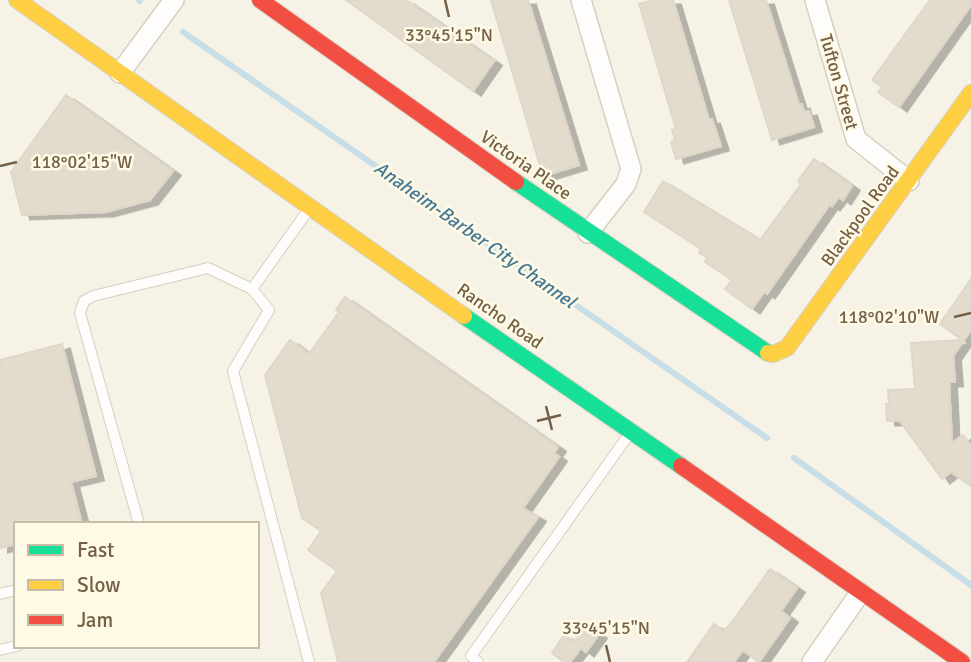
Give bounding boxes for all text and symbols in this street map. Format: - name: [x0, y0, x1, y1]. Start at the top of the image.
- text: 33°45'15"N: [405, 24, 493, 46]
- street label: Tufton Street: [815, 31, 863, 133]
- street label: Victoria Place: [476, 126, 576, 204]
- text: 118°02'15"W: [32, 151, 132, 173]
- water label: Anaheim-Barber City Channel: [369, 156, 582, 315]
- street label: Blackpool Road: [816, 161, 904, 271]
- street label: Rancho Road: [453, 278, 547, 354]
- text: 118°02'10"W: [839, 306, 939, 328]
- legend: [14, 522, 259, 648]
- text: Fast: [77, 537, 114, 563]
- text: Slow: [77, 572, 121, 598]
- text: Jam: [77, 607, 113, 633]
- text: 33°45'15"N: [562, 617, 650, 639]

